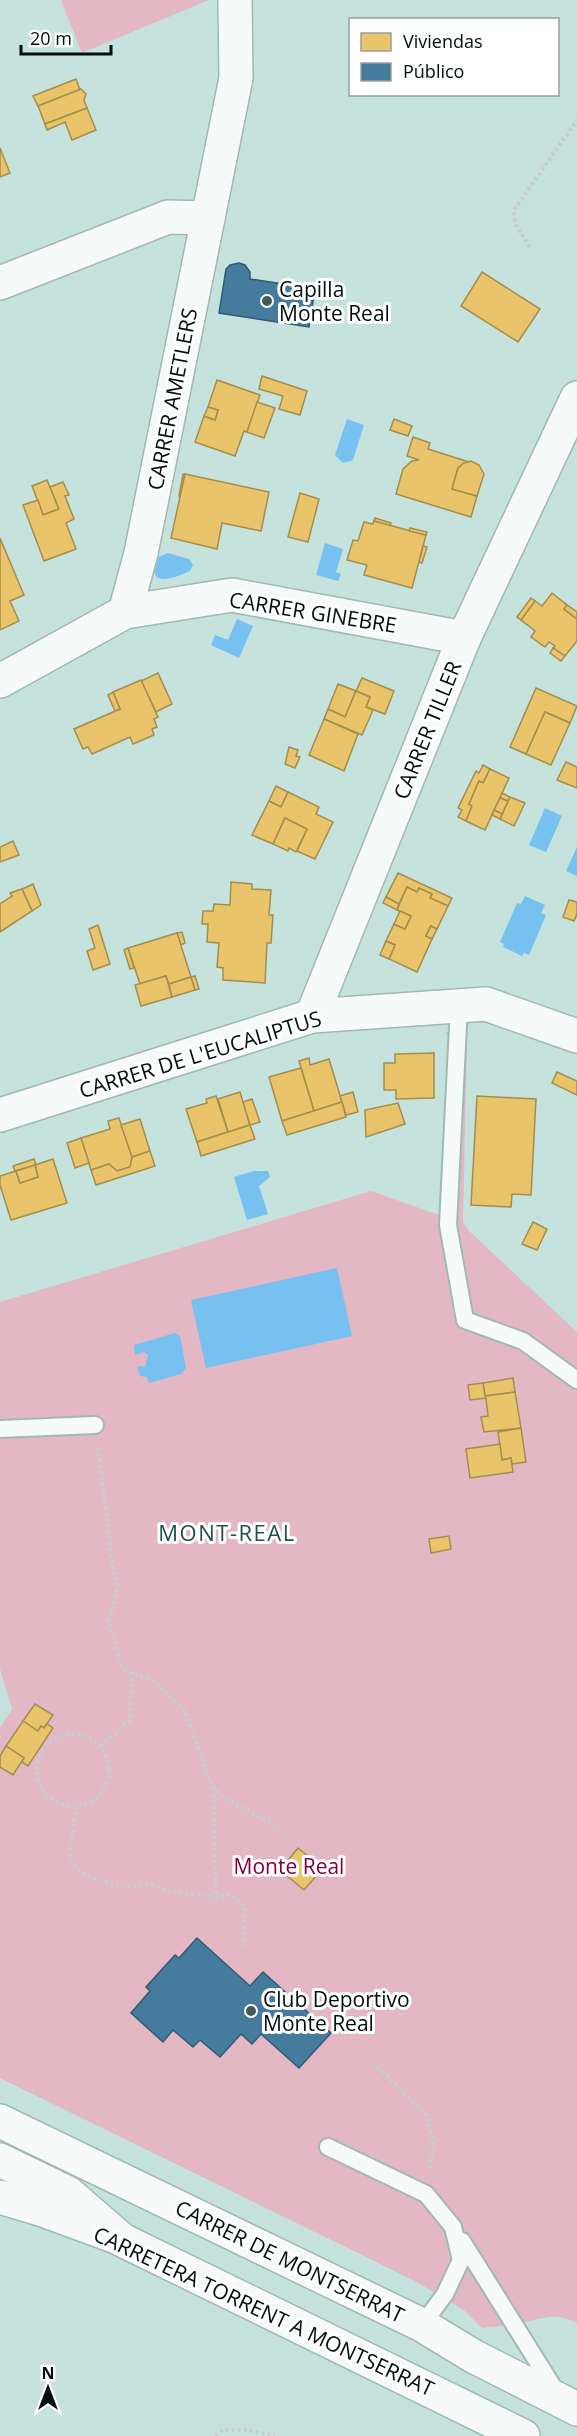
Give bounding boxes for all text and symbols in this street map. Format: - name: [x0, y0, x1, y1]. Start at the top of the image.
- scale bar: [21, 18, 111, 56]
- legend: [349, 18, 559, 96]
- text: 20 m: [30, 26, 72, 50]
- text: Viviendas: [403, 29, 483, 53]
- text: Público: [403, 59, 464, 83]
- place label: Capilla Monte Real: [279, 275, 390, 327]
- marker: Capilla Monte Real: [260, 294, 274, 308]
- street label: CARRER AMETLERS: [141, 306, 203, 492]
- street label: CARRER GINEBRE: [227, 585, 399, 639]
- street label: CARRER TILLER: [387, 657, 467, 803]
- street label: CARRER DE L'EUCALIPTUS: [76, 1004, 324, 1104]
- district label: MONT-REAL: [158, 1517, 296, 1547]
- park label: Monte Real: [234, 1852, 344, 1880]
- place label: Club Deportivo Monte Real: [263, 1985, 410, 2037]
- marker: Club Deportivo Monte Real: [244, 2004, 258, 2018]
- street label: CARRER DE MONTSERRAT: [171, 2193, 410, 2329]
- street label: CARRETERA TORRENT A MONTSERRAT: [89, 2220, 439, 2403]
- north arrow: [18, 2358, 78, 2418]
- text: N: [41, 2362, 55, 2384]

